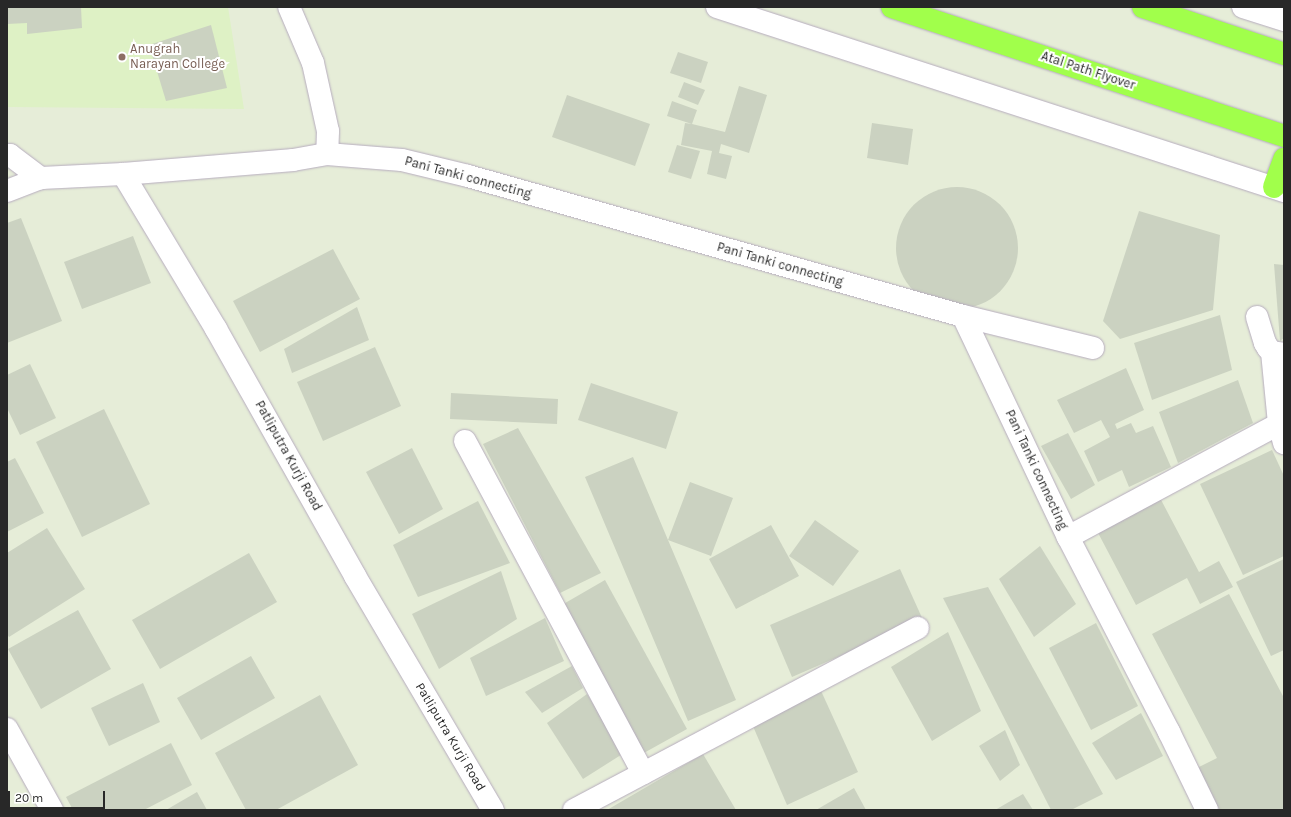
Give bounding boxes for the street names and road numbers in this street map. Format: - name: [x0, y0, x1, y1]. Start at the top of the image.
- street label: Atal Path Flyover: [1039, 48, 1137, 94]
- street label: Pani Tanki connecting: [403, 154, 533, 202]
- street label: Pani Tanki connecting: [715, 239, 845, 291]
- street label: Patliputra Kurji Road: [251, 398, 325, 514]
- street label: Pani Tanki connecting: [1001, 407, 1071, 533]
- street label: Patliputra Kurji Road: [412, 680, 488, 794]

